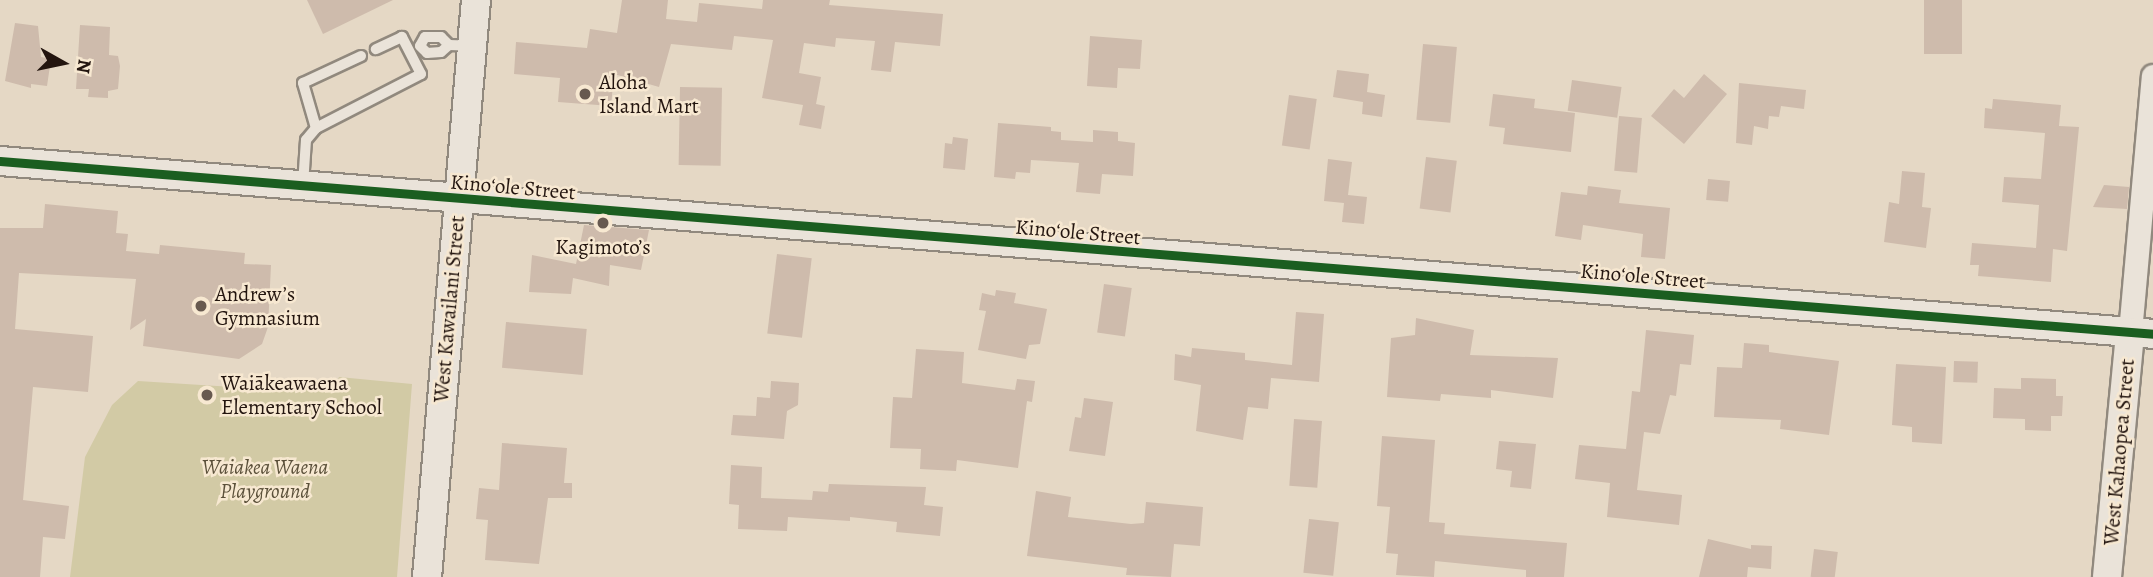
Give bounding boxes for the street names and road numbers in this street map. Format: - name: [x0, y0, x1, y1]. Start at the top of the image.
- street label: Kinoʻole Street: [449, 169, 577, 205]
- street label: West Kawailani Street: [428, 214, 470, 404]
- street label: Kinoʻole Street: [1014, 214, 1142, 250]
- street label: Kinoʻole Street: [1579, 258, 1707, 294]
- street label: West Kahaopea Street: [2098, 358, 2140, 546]

